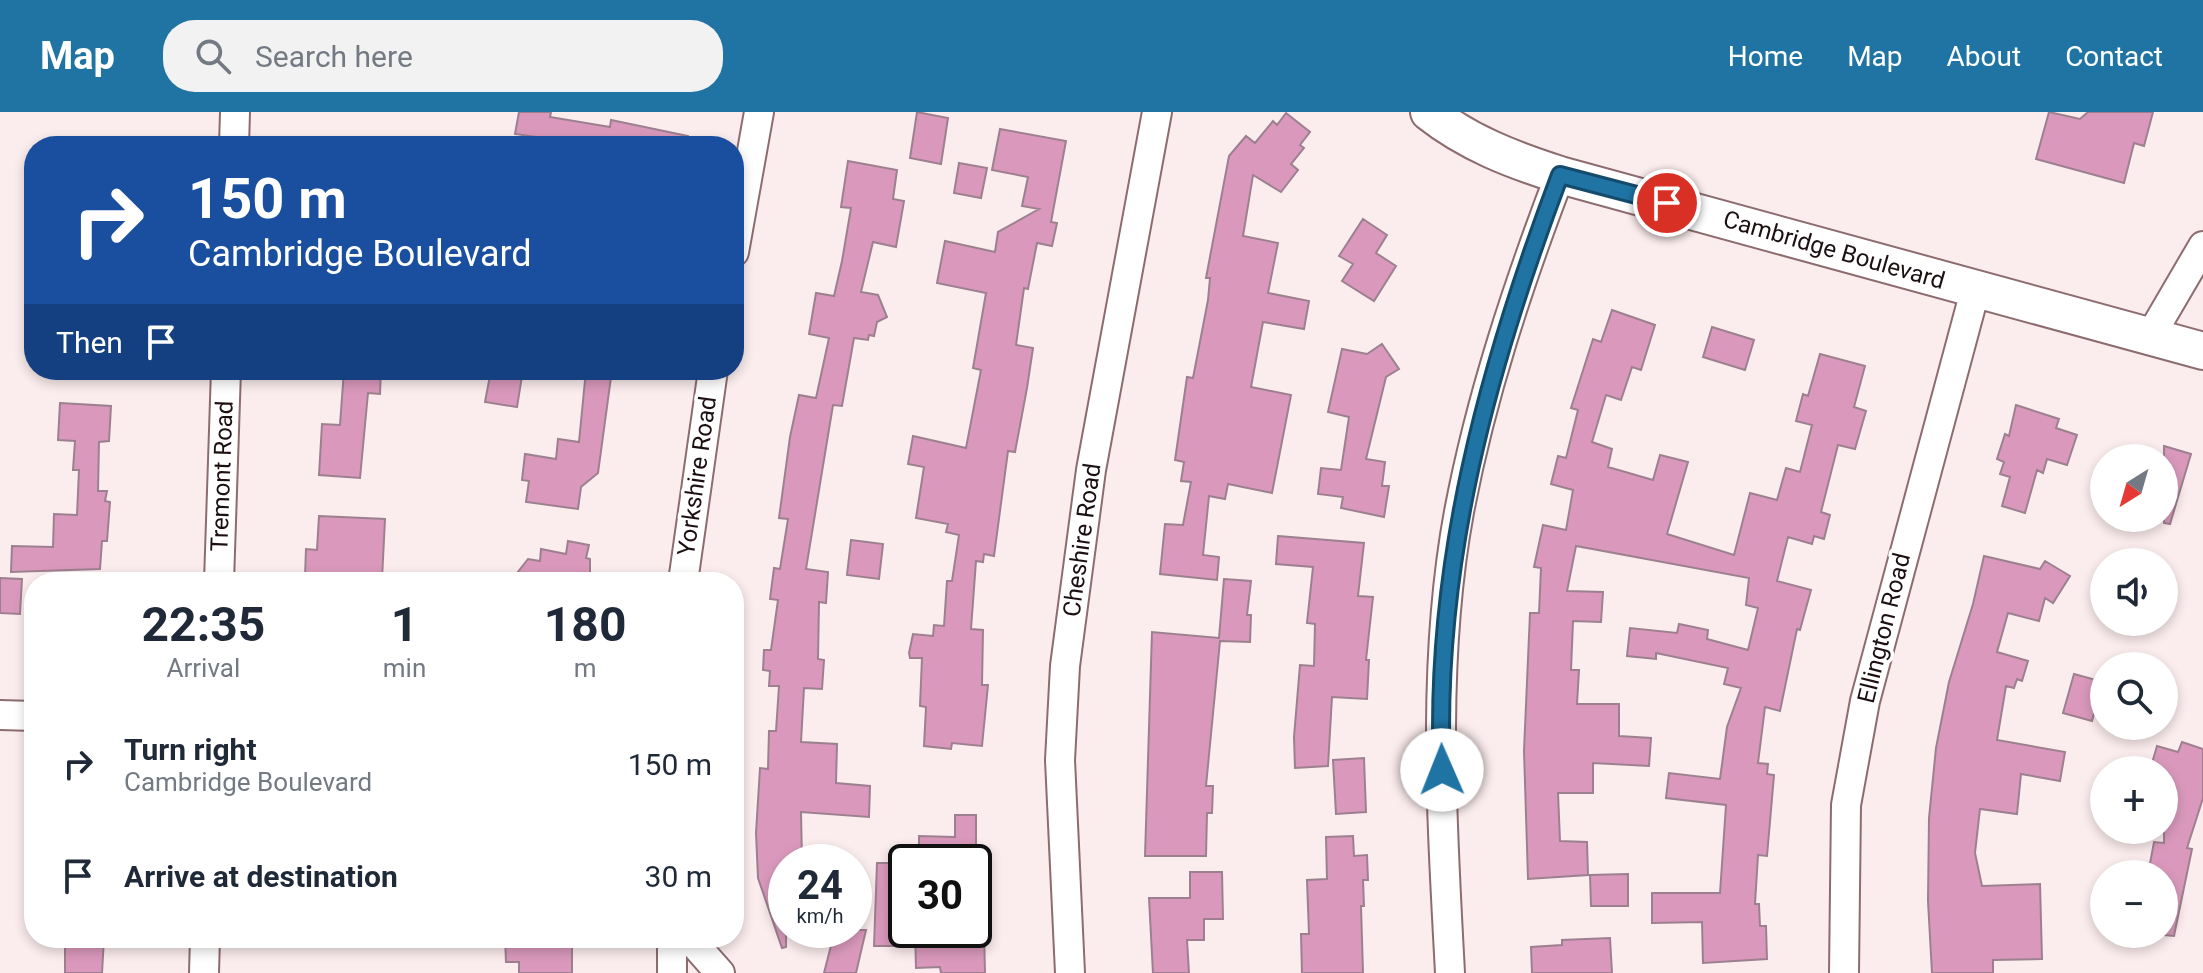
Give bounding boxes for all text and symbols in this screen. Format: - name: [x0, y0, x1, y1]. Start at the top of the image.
- search box: [163, 20, 723, 92]
- text: Map: [40, 34, 115, 78]
- icon: search: [191, 34, 235, 78]
- text: Search here: [255, 39, 413, 74]
- text: Home: [1728, 40, 1803, 73]
- text: Map: [1847, 40, 1903, 73]
- text: About: [1947, 40, 2021, 73]
- text: Contact: [2065, 40, 2163, 73]
- text: 150 m: [188, 166, 347, 232]
- icon: right: [56, 168, 160, 272]
- pin: [1633, 169, 1701, 237]
- icon: arrive: [1645, 181, 1689, 225]
- street label: Cambridge Boulevard: [1720, 205, 1948, 295]
- text: Cambridge Boulevard: [188, 233, 532, 275]
- icon: arrive: [139, 320, 183, 364]
- text: Then: [56, 325, 123, 360]
- street label: Yorkshire Road: [672, 394, 722, 558]
- street label: Tremont Road: [205, 400, 239, 552]
- north arrow: [2090, 444, 2178, 532]
- map controls: [2090, 444, 2178, 948]
- street label: Cheshire Road: [1057, 461, 1107, 619]
- button: sound: [2090, 548, 2178, 636]
- street label: Ellington Road: [1852, 550, 1916, 706]
- text: 22:35: [142, 596, 265, 653]
- text: 1: [391, 596, 418, 653]
- text: 180: [544, 596, 626, 653]
- button: search: [2090, 652, 2178, 740]
- text: Arrival: [167, 653, 240, 683]
- text: min: [383, 653, 426, 683]
- text: m: [574, 653, 597, 683]
- position arrow: [1400, 728, 1484, 812]
- text: Turn right: [124, 732, 257, 767]
- icon: right: [56, 742, 100, 786]
- text: 150 m: [628, 747, 712, 782]
- button: +: [2090, 756, 2178, 844]
- text: Cambridge Boulevard: [124, 767, 372, 797]
- speed limit sign: 30: [888, 844, 992, 948]
- icon: arrive: [56, 854, 100, 898]
- text: Arrive at destination: [124, 859, 398, 894]
- text: 30 m: [645, 859, 712, 894]
- button: −: [2090, 860, 2178, 948]
- text: 24: [797, 862, 843, 909]
- text: km/h: [797, 904, 843, 928]

